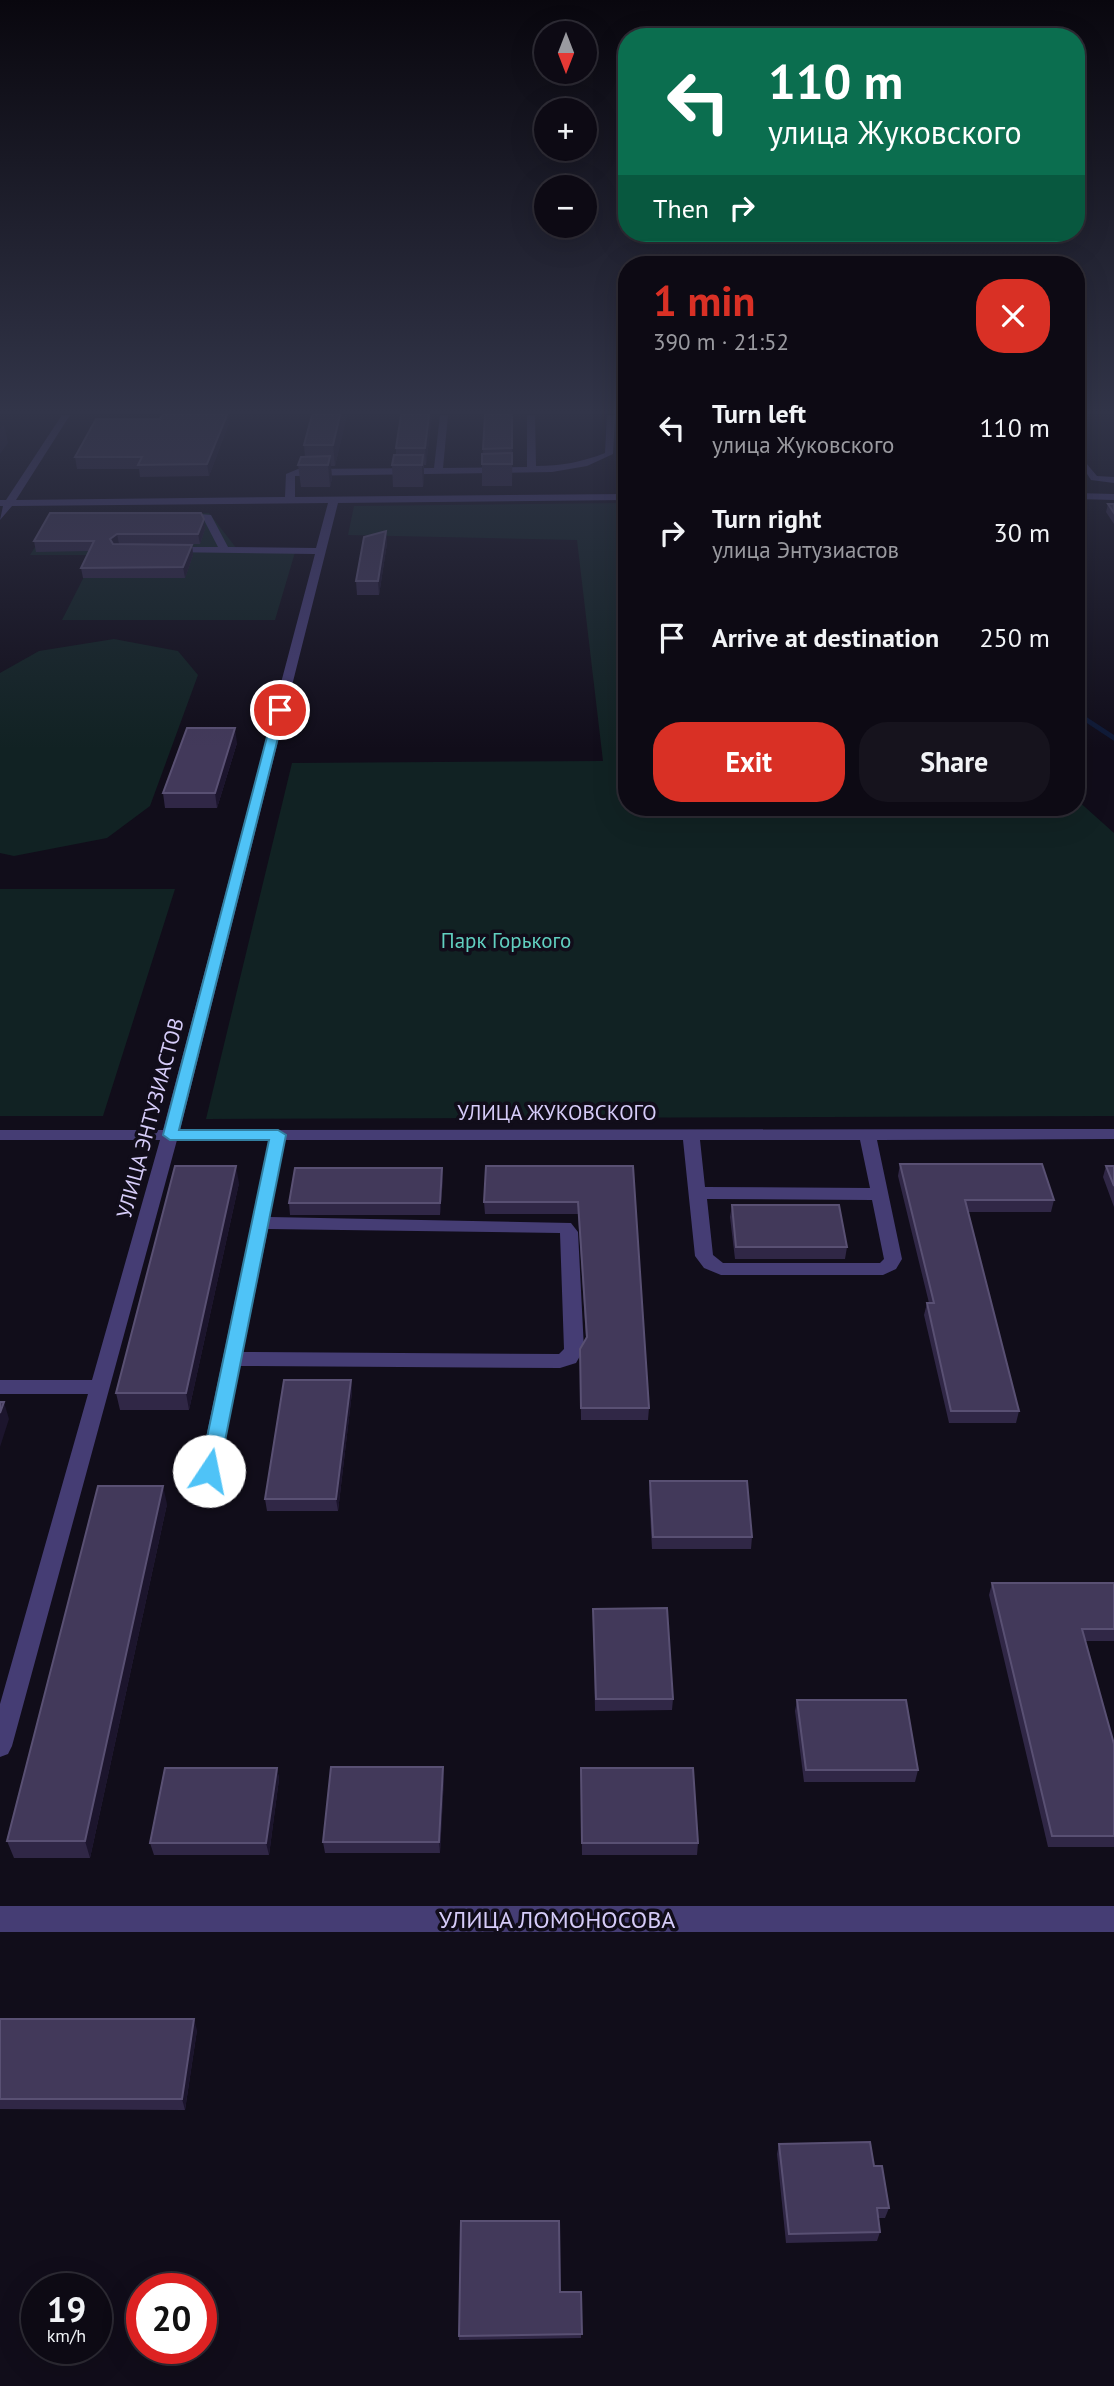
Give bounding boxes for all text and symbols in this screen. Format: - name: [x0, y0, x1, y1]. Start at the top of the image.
- north arrow: [534, 21, 597, 84]
- map controls: [534, 21, 597, 238]
- text: 110 m: [768, 49, 903, 113]
- icon: left: [653, 56, 744, 147]
- button: +: [534, 98, 597, 161]
- text: улица Жуковского: [768, 111, 1022, 153]
- button: −: [534, 175, 597, 238]
- icon: right: [723, 189, 761, 227]
- text: Then: [653, 192, 709, 225]
- text: 1 min: [653, 273, 755, 328]
- button: close: [976, 279, 1050, 353]
- text: 390 m · 21:52: [653, 327, 789, 356]
- text: Turn left: [712, 397, 806, 430]
- icon: left: [653, 409, 691, 447]
- text: 110 m: [979, 411, 1050, 444]
- text: улица Жуковского: [712, 430, 894, 459]
- text: Turn right: [712, 502, 821, 535]
- icon: right: [653, 514, 691, 552]
- text: 30 m: [994, 516, 1050, 549]
- text: улица Энтузиастов: [712, 535, 899, 564]
- icon: arrive: [653, 619, 691, 657]
- text: Arrive at destination: [712, 621, 939, 654]
- text: 250 m: [979, 621, 1050, 654]
- pin: [250, 680, 310, 740]
- icon: arrive: [261, 691, 299, 729]
- button: Exit: [653, 722, 845, 802]
- button: Share: [859, 722, 1050, 802]
- park label: Парк Горького: [441, 927, 571, 954]
- street label: УЛИЦА ЭНТУЗИАСТОВ: [110, 1015, 190, 1221]
- street label: УЛИЦА ЖУКОВСКОГО: [457, 1099, 657, 1126]
- position arrow: [172, 1434, 246, 1508]
- street label: УЛИЦА ЛОМОНОСОВА: [439, 1904, 675, 1935]
- speed limit sign: 20: [126, 2273, 217, 2364]
- text: 19: [47, 2286, 86, 2332]
- text: km/h: [47, 2324, 86, 2347]

